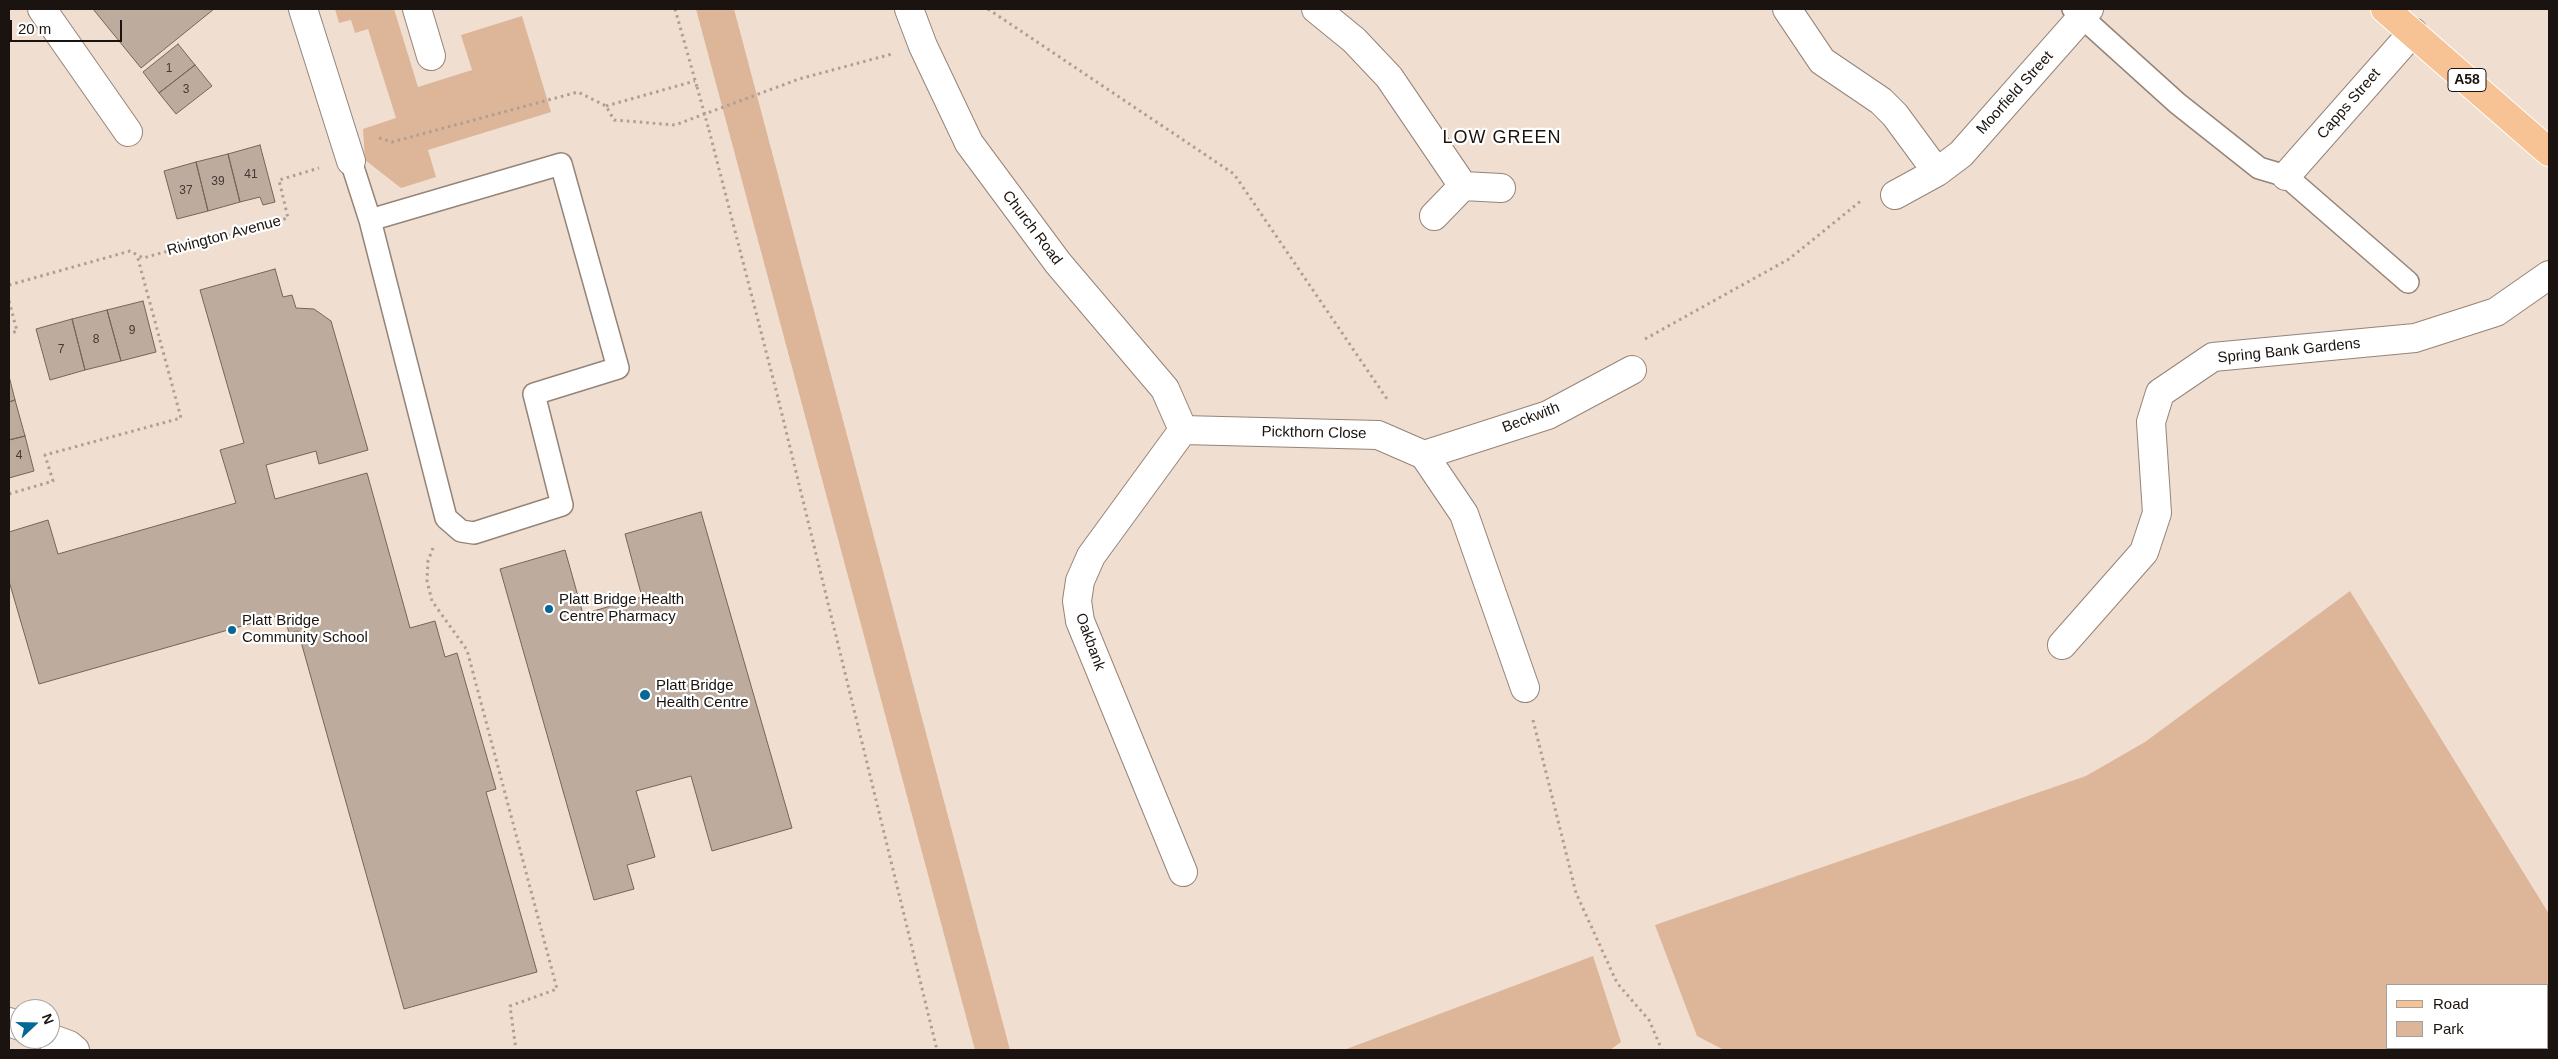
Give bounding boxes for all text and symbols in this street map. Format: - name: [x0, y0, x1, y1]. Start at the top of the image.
- scale bar: [12, 10, 125, 42]
- text: 20 m: [18, 20, 51, 37]
- street label: Moorfield Street: [1973, 48, 2057, 138]
- house number: 1: [166, 62, 172, 76]
- street label: Capps Street: [2313, 65, 2385, 143]
- road number: A58: [2448, 68, 2486, 92]
- house number: 3: [183, 83, 189, 97]
- district label: LOW GREEN: [1441, 127, 1563, 149]
- house number: 41: [244, 168, 258, 182]
- house number: 39: [211, 175, 225, 189]
- house number: 37: [179, 184, 193, 198]
- street label: Church Road: [998, 187, 1066, 269]
- street label: Rivington Avenue: [165, 212, 283, 260]
- house number: 9: [129, 324, 135, 338]
- house number: 8: [93, 333, 99, 347]
- street label: Spring Bank Gardens: [2217, 335, 2361, 367]
- house number: 7: [58, 343, 64, 357]
- street label: Beckwith: [1500, 399, 1562, 437]
- street label: Pickthorn Close: [1261, 423, 1367, 443]
- house number: 4: [16, 449, 22, 463]
- place label: Platt Bridge Health Centre Pharmacy: [559, 591, 684, 626]
- marker: Platt Bridge Health Centre Pharmacy: [543, 603, 555, 615]
- street label: Oakbank: [1071, 611, 1109, 673]
- place label: Platt Bridge Community School: [242, 612, 368, 647]
- marker: Platt Bridge Community School: [226, 624, 238, 636]
- place label: Platt Bridge Health Centre: [656, 677, 749, 712]
- marker: Platt Bridge Health Centre: [638, 688, 652, 702]
- legend: [2386, 984, 2548, 1049]
- text: Road: [2433, 995, 2469, 1012]
- north arrow: [10, 999, 60, 1049]
- text: N: [39, 1011, 57, 1027]
- text: Park: [2433, 1020, 2464, 1037]

